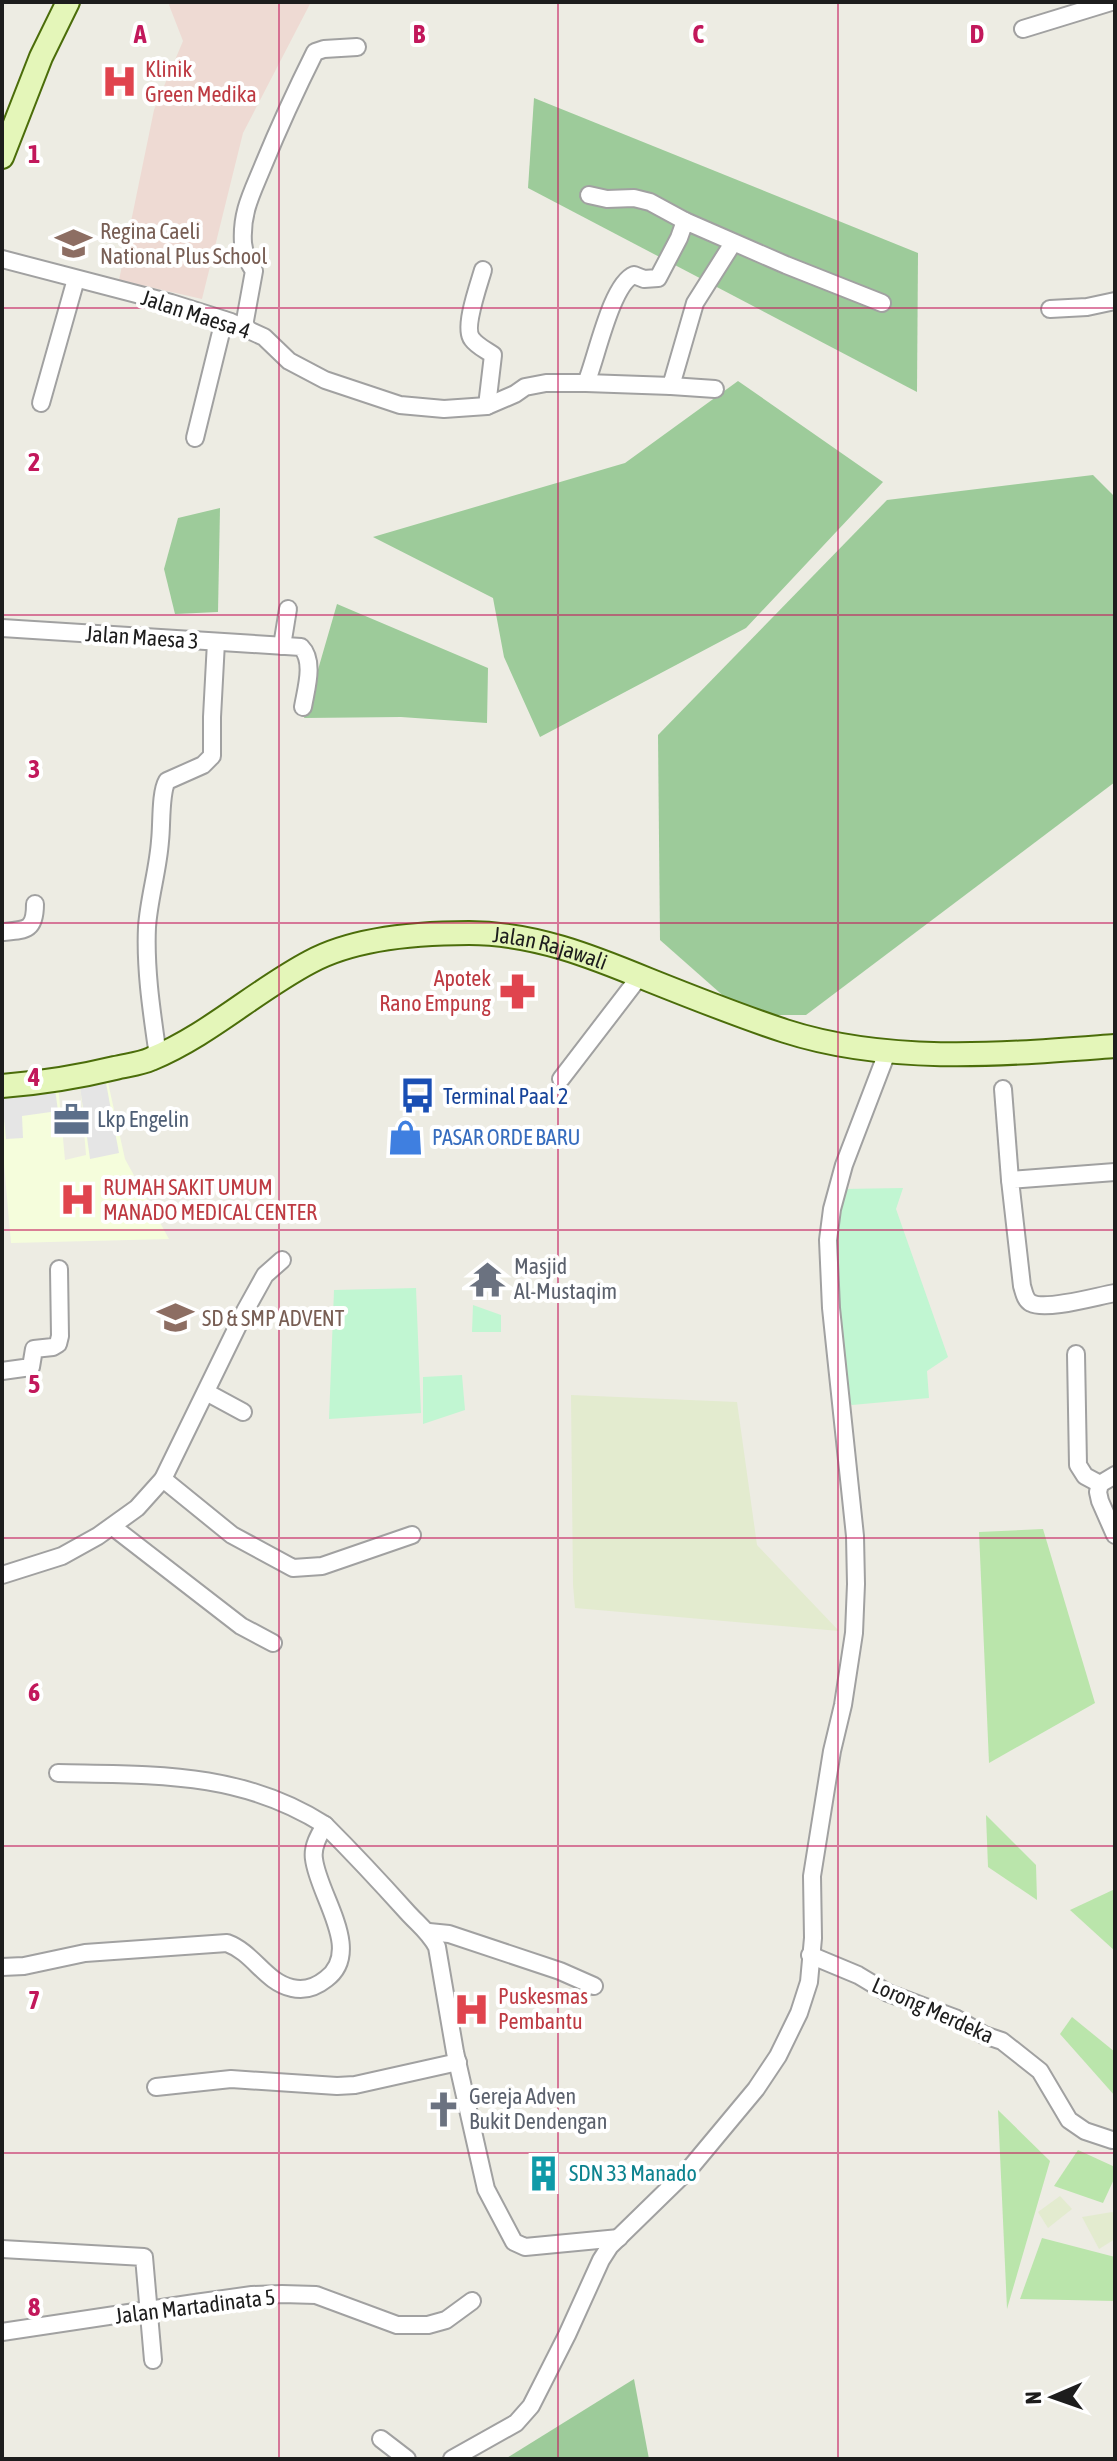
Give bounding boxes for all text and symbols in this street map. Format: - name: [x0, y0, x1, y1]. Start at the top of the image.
- text: A: [133, 19, 147, 49]
- text: B: [413, 19, 426, 49]
- text: C: [692, 19, 704, 49]
- text: D: [970, 19, 984, 49]
- place label: Klinik Green Medika: [145, 56, 257, 107]
- hospital icon: Klinik Green Medika: [100, 63, 138, 101]
- text: 1: [28, 139, 40, 169]
- place label: Regina Caeli National Plus School: [100, 218, 267, 269]
- school or university icon: Regina Caeli National Plus School: [55, 225, 93, 263]
- street label: Jalan Maesa 4: [138, 284, 254, 344]
- text: 2: [28, 447, 40, 477]
- street label: Jalan Maesa 3: [85, 620, 199, 654]
- text: 3: [28, 754, 40, 784]
- street label: Jalan Rajawali: [492, 921, 611, 975]
- place label: Apotek Rano Empung: [379, 965, 492, 1016]
- pharmacy icon: Apotek Rano Empung: [498, 972, 536, 1010]
- text: 4: [27, 1062, 40, 1092]
- bus stop icon: Terminal Paal 2: [398, 1077, 436, 1115]
- place label: Terminal Paal 2: [443, 1083, 568, 1109]
- office icon: Lkp Engelin: [52, 1100, 90, 1138]
- place label: Lkp Engelin: [97, 1106, 189, 1132]
- shop icon: PASAR ORDE BARU: [387, 1118, 425, 1156]
- place label: PASAR ORDE BARU: [432, 1124, 580, 1150]
- place label: RUMAH SAKIT UMUM MANADO MEDICAL CENTER: [103, 1174, 317, 1225]
- hospital icon: RUMAH SAKIT UMUM MANADO MEDICAL CENTER: [58, 1181, 96, 1219]
- place label: Masjid Al-Mustaqim: [514, 1253, 617, 1304]
- temple icon: Masjid Al-Mustaqim: [469, 1260, 507, 1298]
- school or university icon: SD & SMP ADVENT: [157, 1299, 195, 1337]
- place label: SD & SMP ADVENT: [202, 1305, 345, 1331]
- text: 5: [28, 1369, 40, 1399]
- text: 6: [28, 1677, 40, 1707]
- street label: Lorong Merdeka: [868, 1972, 998, 2048]
- place label: Puskesmas Pembantu: [498, 1983, 588, 2034]
- text: 7: [28, 1985, 40, 2015]
- hospital icon: Puskesmas Pembantu: [453, 1990, 491, 2028]
- place label: Gereja Adven Bukit Dendengan: [469, 2083, 607, 2134]
- church icon: Gereja Adven Bukit Dendengan: [424, 2090, 462, 2128]
- building icon: SDN 33 Manado: [524, 2154, 562, 2192]
- place label: SDN 33 Manado: [569, 2160, 697, 2186]
- street label: Jalan Martadinata 5: [113, 2283, 277, 2329]
- text: 8: [28, 2292, 40, 2322]
- north arrow: [1013, 2357, 1093, 2437]
- text: N: [1020, 2391, 1046, 2405]

